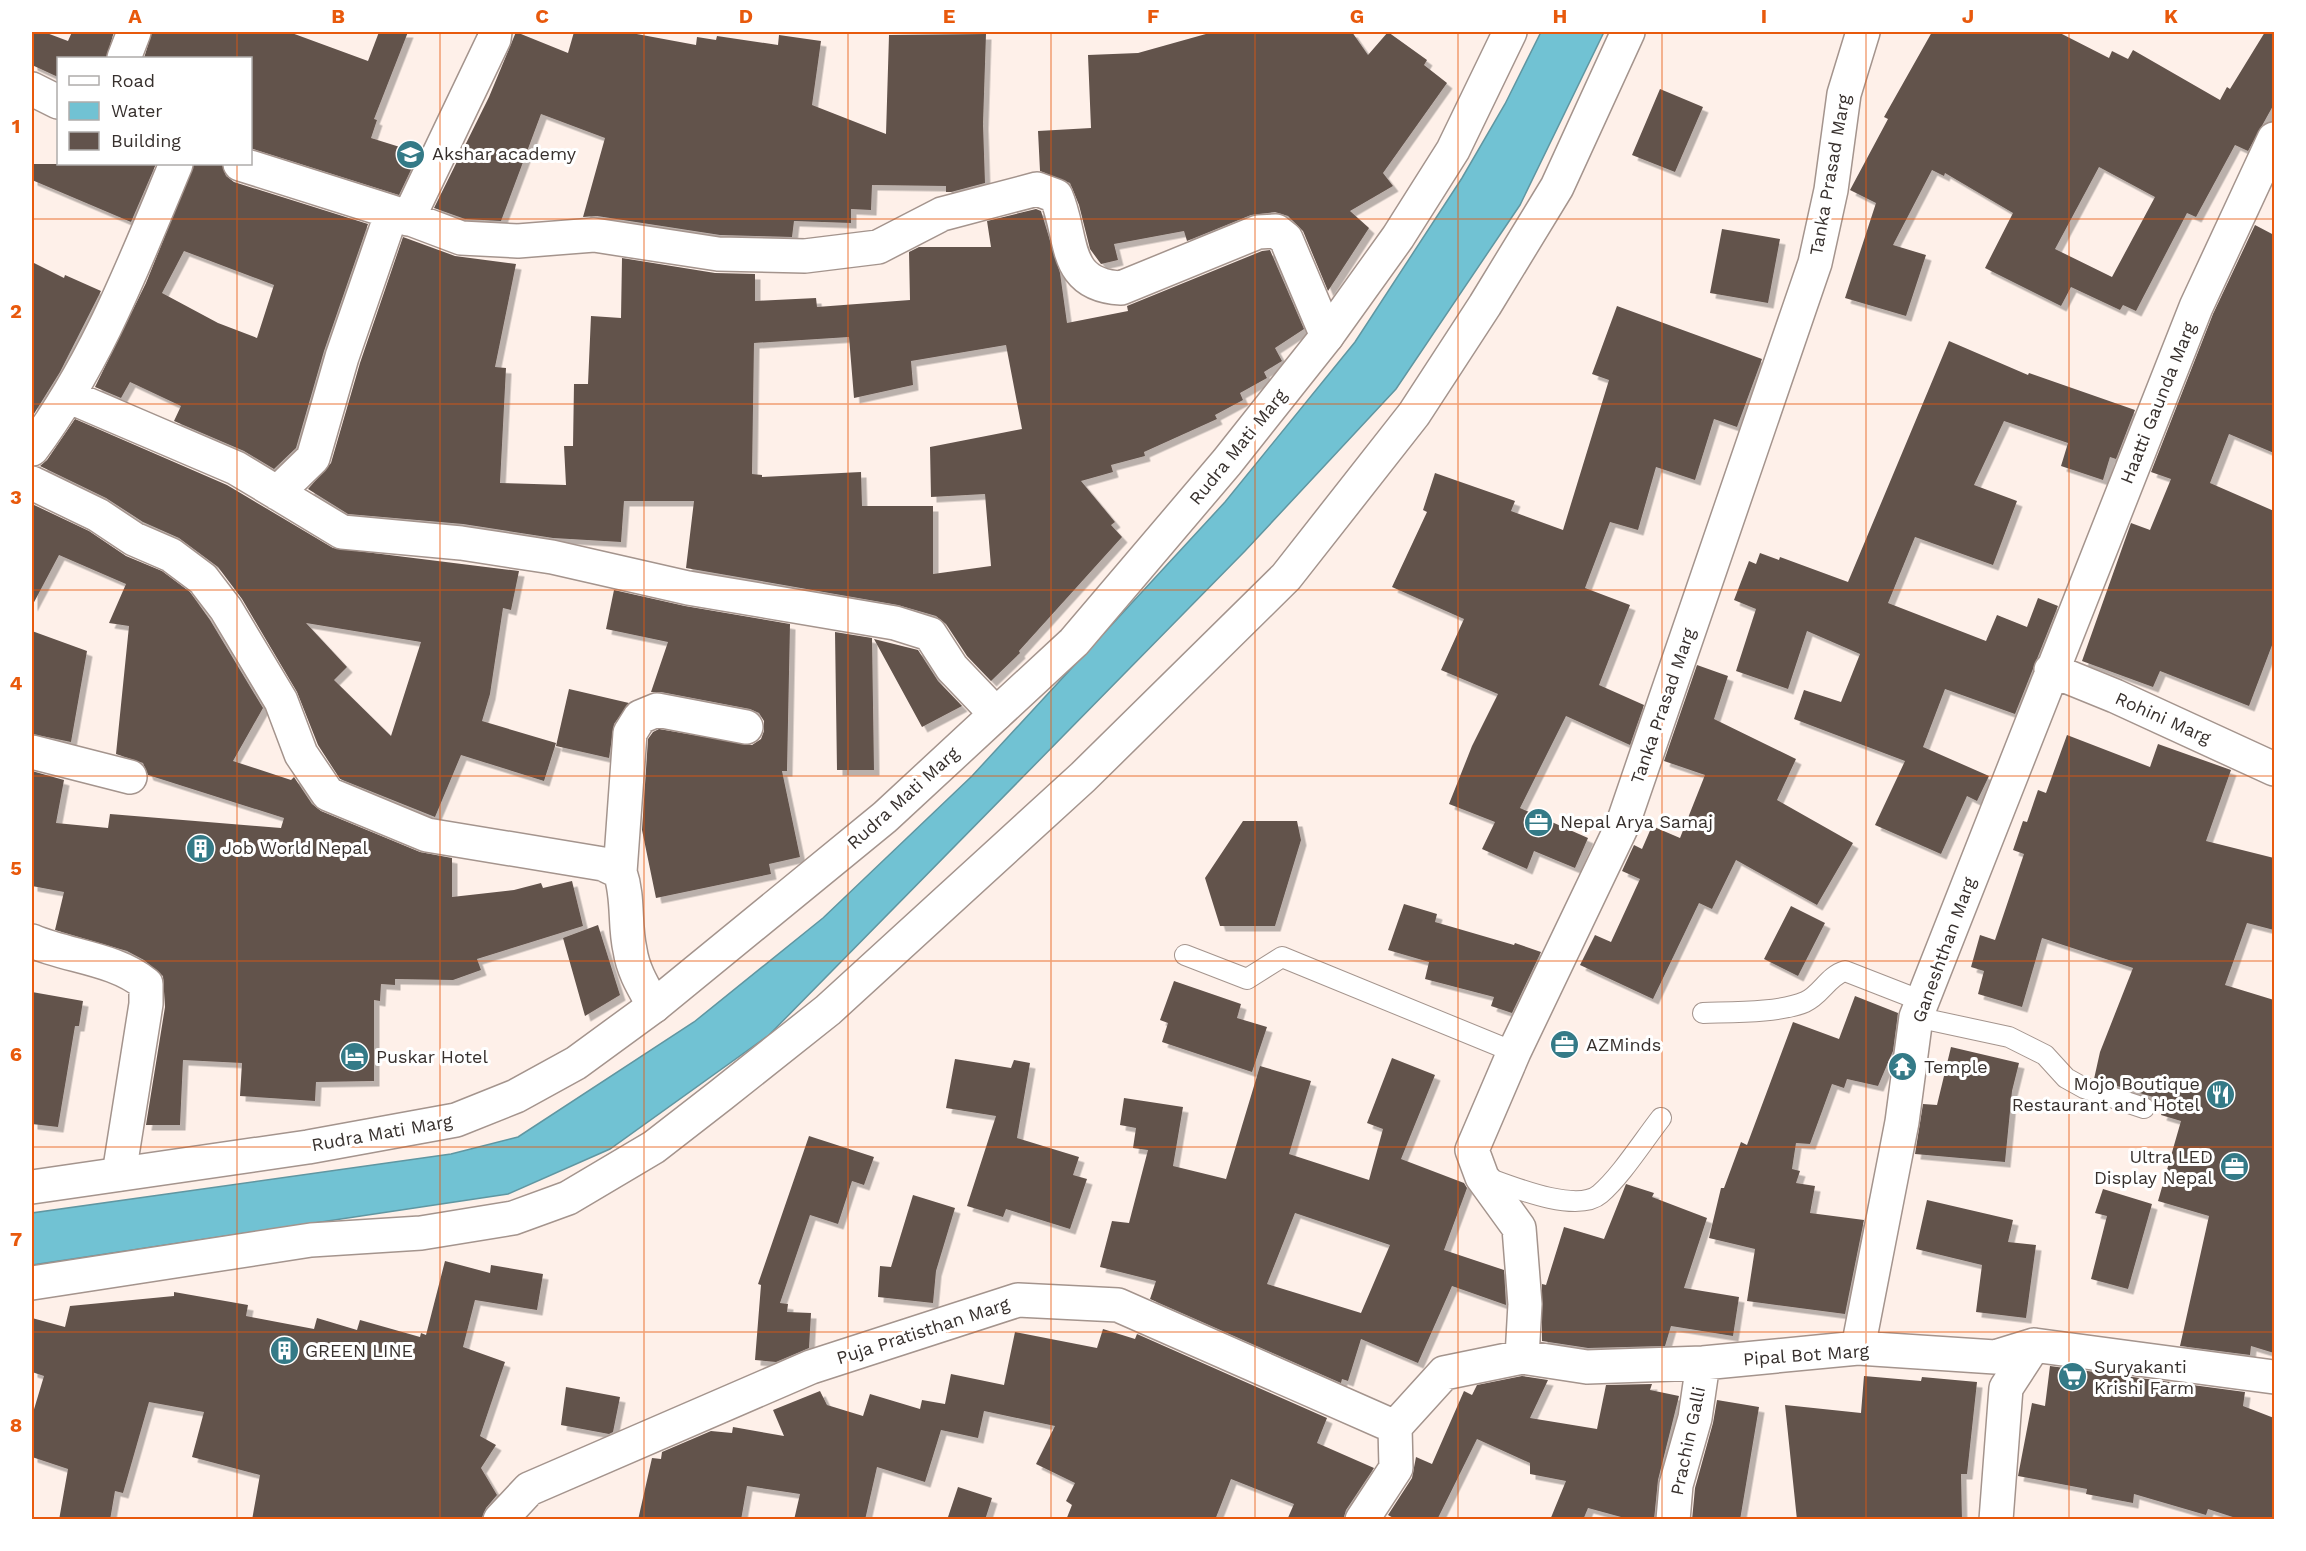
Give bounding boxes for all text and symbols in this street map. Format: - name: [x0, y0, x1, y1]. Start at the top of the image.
- text: A: [128, 4, 142, 28]
- text: B: [331, 4, 345, 28]
- text: C: [535, 4, 549, 28]
- text: D: [739, 4, 753, 28]
- text: E: [943, 4, 955, 28]
- text: F: [1147, 4, 1159, 28]
- text: G: [1350, 4, 1364, 28]
- text: H: [1553, 4, 1567, 28]
- text: I: [1761, 4, 1767, 28]
- text: J: [1962, 4, 1974, 28]
- text: K: [2164, 4, 2178, 28]
- legend: [57, 57, 252, 165]
- text: Road: [111, 70, 155, 91]
- street label: Tanka Prasad Marg: [1805, 92, 1854, 257]
- text: Water: [111, 100, 163, 121]
- text: 1: [12, 114, 20, 138]
- text: Building: [111, 130, 181, 151]
- school or university icon: Akshar academy: [395, 138, 427, 170]
- place label: Akshar academy: [432, 143, 577, 164]
- text: 2: [10, 299, 22, 323]
- street label: Haatti Gaunda Marg: [2115, 318, 2200, 487]
- street label: Rudra Mati Marg: [1185, 384, 1291, 509]
- text: 3: [10, 485, 22, 509]
- street label: Tanka Prasad Marg: [1626, 625, 1699, 787]
- text: 4: [10, 671, 23, 695]
- street label: Rohini Marg: [2112, 687, 2215, 748]
- street label: Rudra Mati Marg: [843, 742, 963, 853]
- office icon: Nepal Arya Samaj: [1523, 806, 1555, 838]
- place label: Nepal Arya Samaj: [1560, 811, 1713, 832]
- building icon: Job World Nepal: [185, 832, 217, 864]
- place label: Job World Nepal: [222, 837, 369, 858]
- text: 5: [10, 856, 22, 880]
- street label: Ganeshthan Marg: [1907, 874, 1980, 1025]
- office icon: AZMinds: [1549, 1029, 1581, 1061]
- place label: AZMinds: [1586, 1034, 1661, 1055]
- hotel icon: Puskar Hotel: [339, 1041, 371, 1073]
- text: 6: [10, 1042, 22, 1066]
- place label: Puskar Hotel: [376, 1046, 488, 1067]
- temple icon: Temple: [1887, 1051, 1919, 1083]
- place label: Temple: [1924, 1056, 1988, 1077]
- place label: Mojo Boutique Restaurant and Hotel: [2012, 1073, 2200, 1115]
- restaurant icon: Mojo Boutique Restaurant and Hotel: [2205, 1078, 2237, 1110]
- street label: Rudra Mati Marg: [310, 1110, 454, 1155]
- place label: Ultra LED Display Nepal: [2094, 1146, 2213, 1188]
- office icon: Ultra LED Display Nepal: [2218, 1151, 2250, 1183]
- text: 7: [10, 1227, 22, 1251]
- street label: Puja Pratisthan Marg: [834, 1293, 1012, 1368]
- building icon: GREEN LINE: [268, 1335, 300, 1367]
- place label: GREEN LINE: [305, 1340, 413, 1361]
- street label: Pipal Bot Marg: [1742, 1340, 1870, 1369]
- place label: Suryakanti Krishi Farm: [2094, 1356, 2194, 1398]
- supermarket icon: Suryakanti Krishi Farm: [2057, 1361, 2089, 1393]
- street label: Prachin Galli: [1666, 1385, 1709, 1497]
- text: 8: [10, 1413, 22, 1437]

